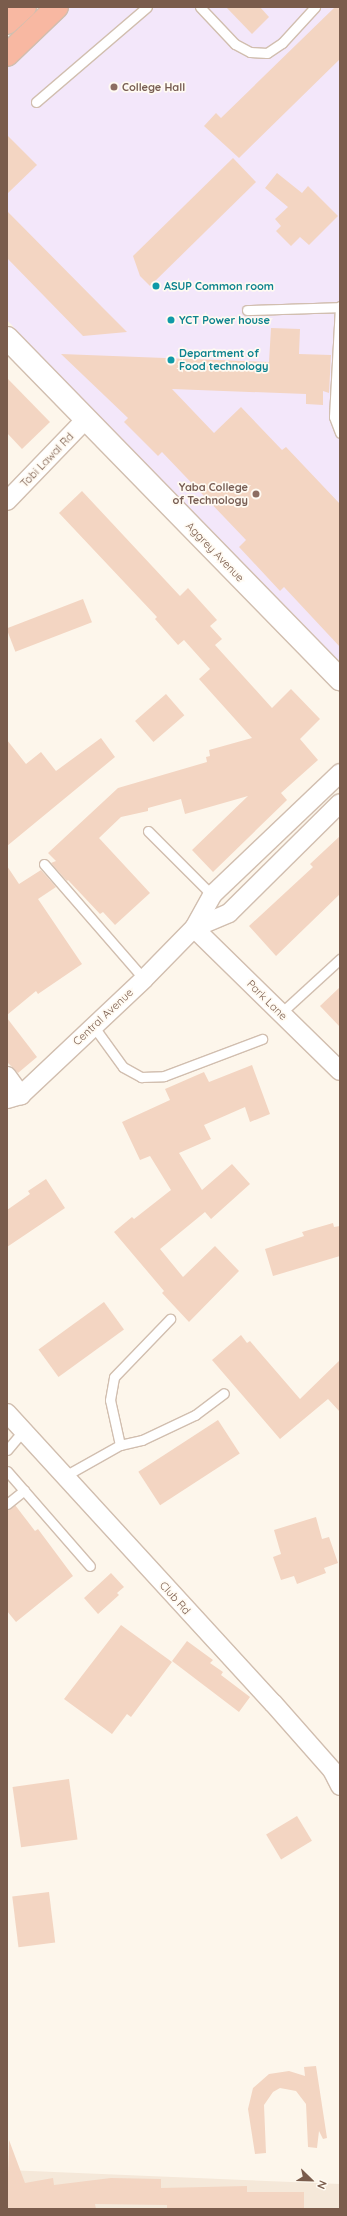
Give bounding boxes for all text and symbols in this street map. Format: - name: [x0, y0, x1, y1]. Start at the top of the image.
- place label: College Hall: [122, 80, 185, 94]
- marker: College Hall: [109, 82, 119, 92]
- place label: ASUP Common room: [164, 279, 274, 293]
- marker: ASUP Common room: [151, 281, 161, 291]
- place label: YCT Power house: [179, 313, 270, 327]
- marker: YCT Power house: [166, 315, 176, 325]
- place label: Department of Food technology: [179, 347, 268, 373]
- marker: Department of Food technology: [166, 355, 176, 365]
- street label: Tobi Lawal Rd: [18, 430, 76, 490]
- place label: Yaba College of Technology: [172, 481, 248, 507]
- marker: Yaba College of Technology: [251, 489, 261, 499]
- street label: Aggrey Avenue: [183, 519, 247, 585]
- street label: Park Lane: [244, 977, 290, 1023]
- street label: Central Avenue: [70, 986, 136, 1048]
- street label: Club Rd: [157, 1579, 193, 1617]
- north arrow: [291, 2160, 331, 2200]
- text: N: [314, 2178, 330, 2191]

